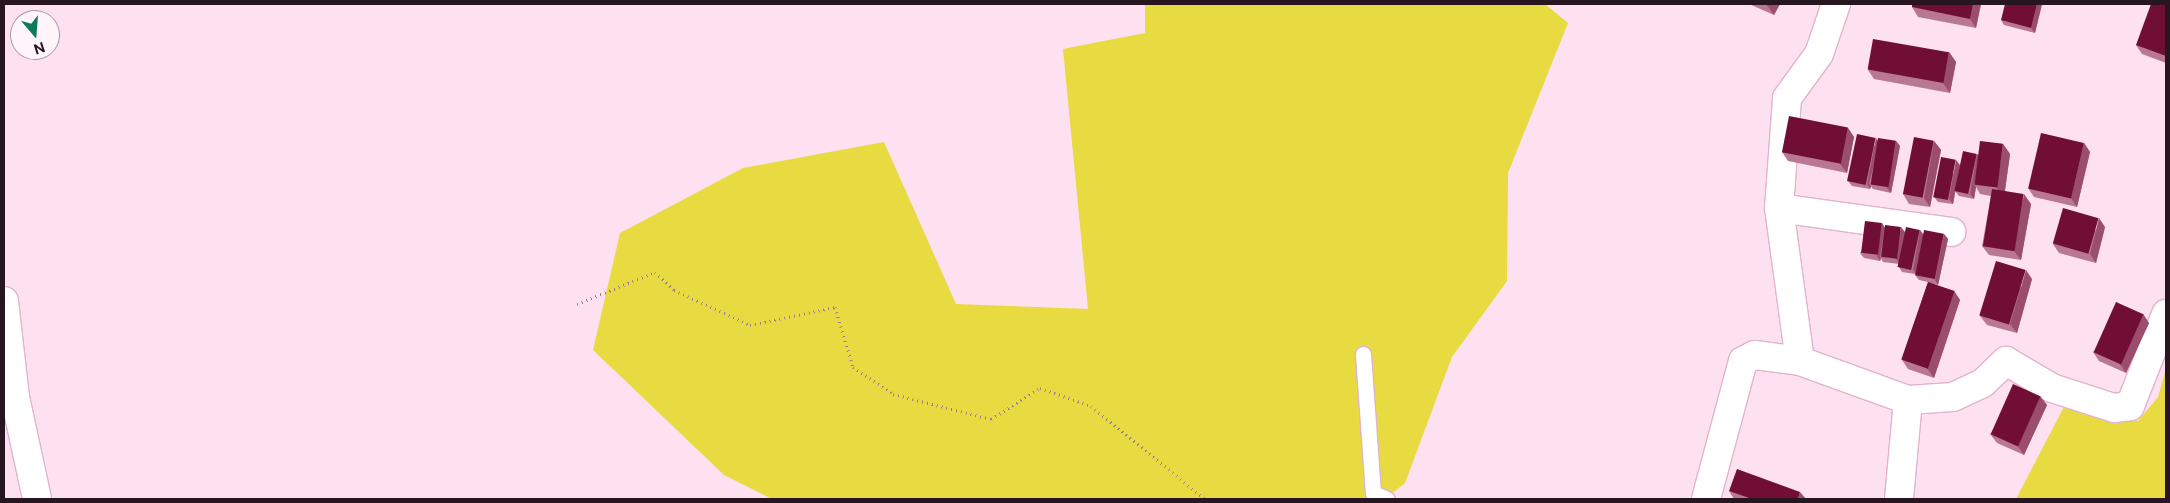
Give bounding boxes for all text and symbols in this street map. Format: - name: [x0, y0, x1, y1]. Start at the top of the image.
- north arrow: [10, 10, 60, 60]
- text: N: [32, 39, 47, 58]

